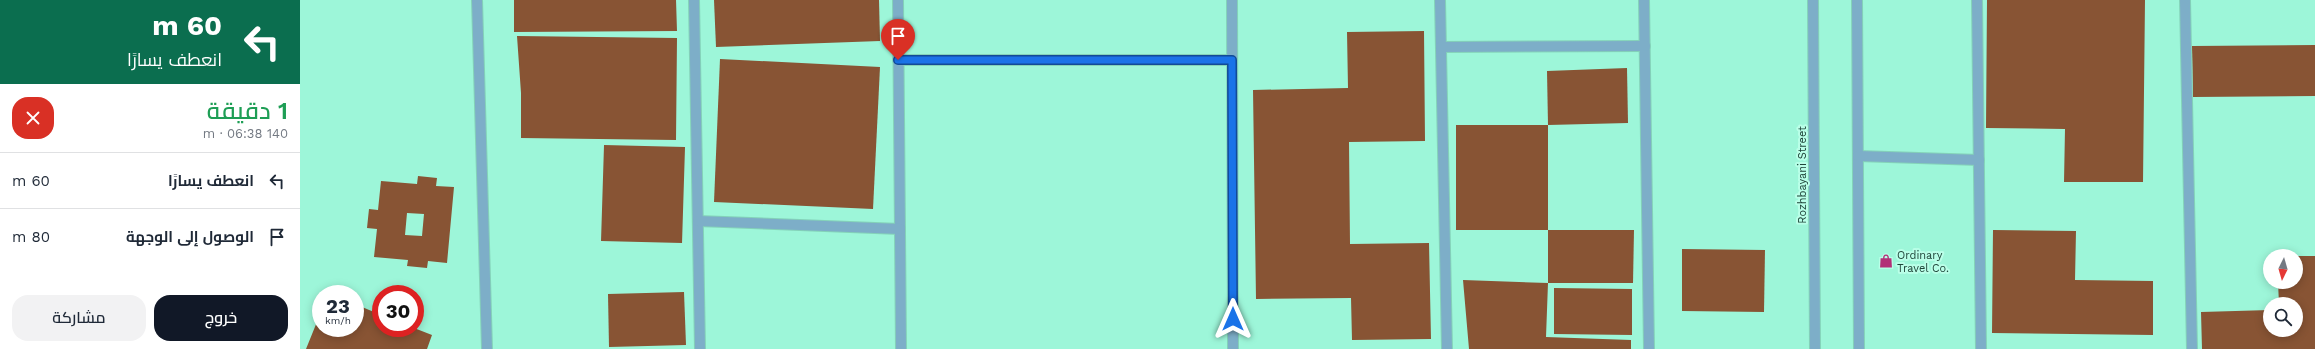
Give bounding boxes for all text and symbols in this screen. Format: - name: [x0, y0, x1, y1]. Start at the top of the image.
- text: 60 m: [152, 9, 222, 42]
- icon: left: [236, 16, 288, 68]
- pin: [881, 19, 915, 60]
- icon: arrive: [887, 25, 909, 47]
- text: انعطف يسارًا: [127, 49, 222, 70]
- button: close: [12, 97, 54, 139]
- text: 1 دقيقة: [207, 97, 288, 125]
- text: 140 m · 06:38: [203, 126, 288, 141]
- street label: Rozhbayani Street: [1796, 126, 1809, 224]
- icon: left: [266, 170, 288, 192]
- text: 60 m: [12, 172, 50, 190]
- text: انعطف يسارًا: [168, 172, 254, 190]
- icon: arrive: [266, 226, 288, 248]
- text: 80 m: [12, 228, 50, 246]
- text: الوصول إلى الوجهة: [126, 228, 254, 246]
- place label: Ordinary Travel Co.: [1897, 249, 1949, 275]
- north arrow: [2263, 249, 2303, 289]
- map controls: [2263, 249, 2303, 337]
- shop icon: Ordinary Travel Co.: [1878, 253, 1894, 269]
- speed limit sign: 30: [372, 285, 424, 337]
- text: 23: [326, 294, 350, 318]
- button: مشاركة: [12, 295, 146, 341]
- button: خروج: [154, 295, 288, 341]
- button: search: [2263, 297, 2303, 337]
- position arrow: [1212, 298, 1254, 340]
- text: km/h: [325, 315, 351, 326]

